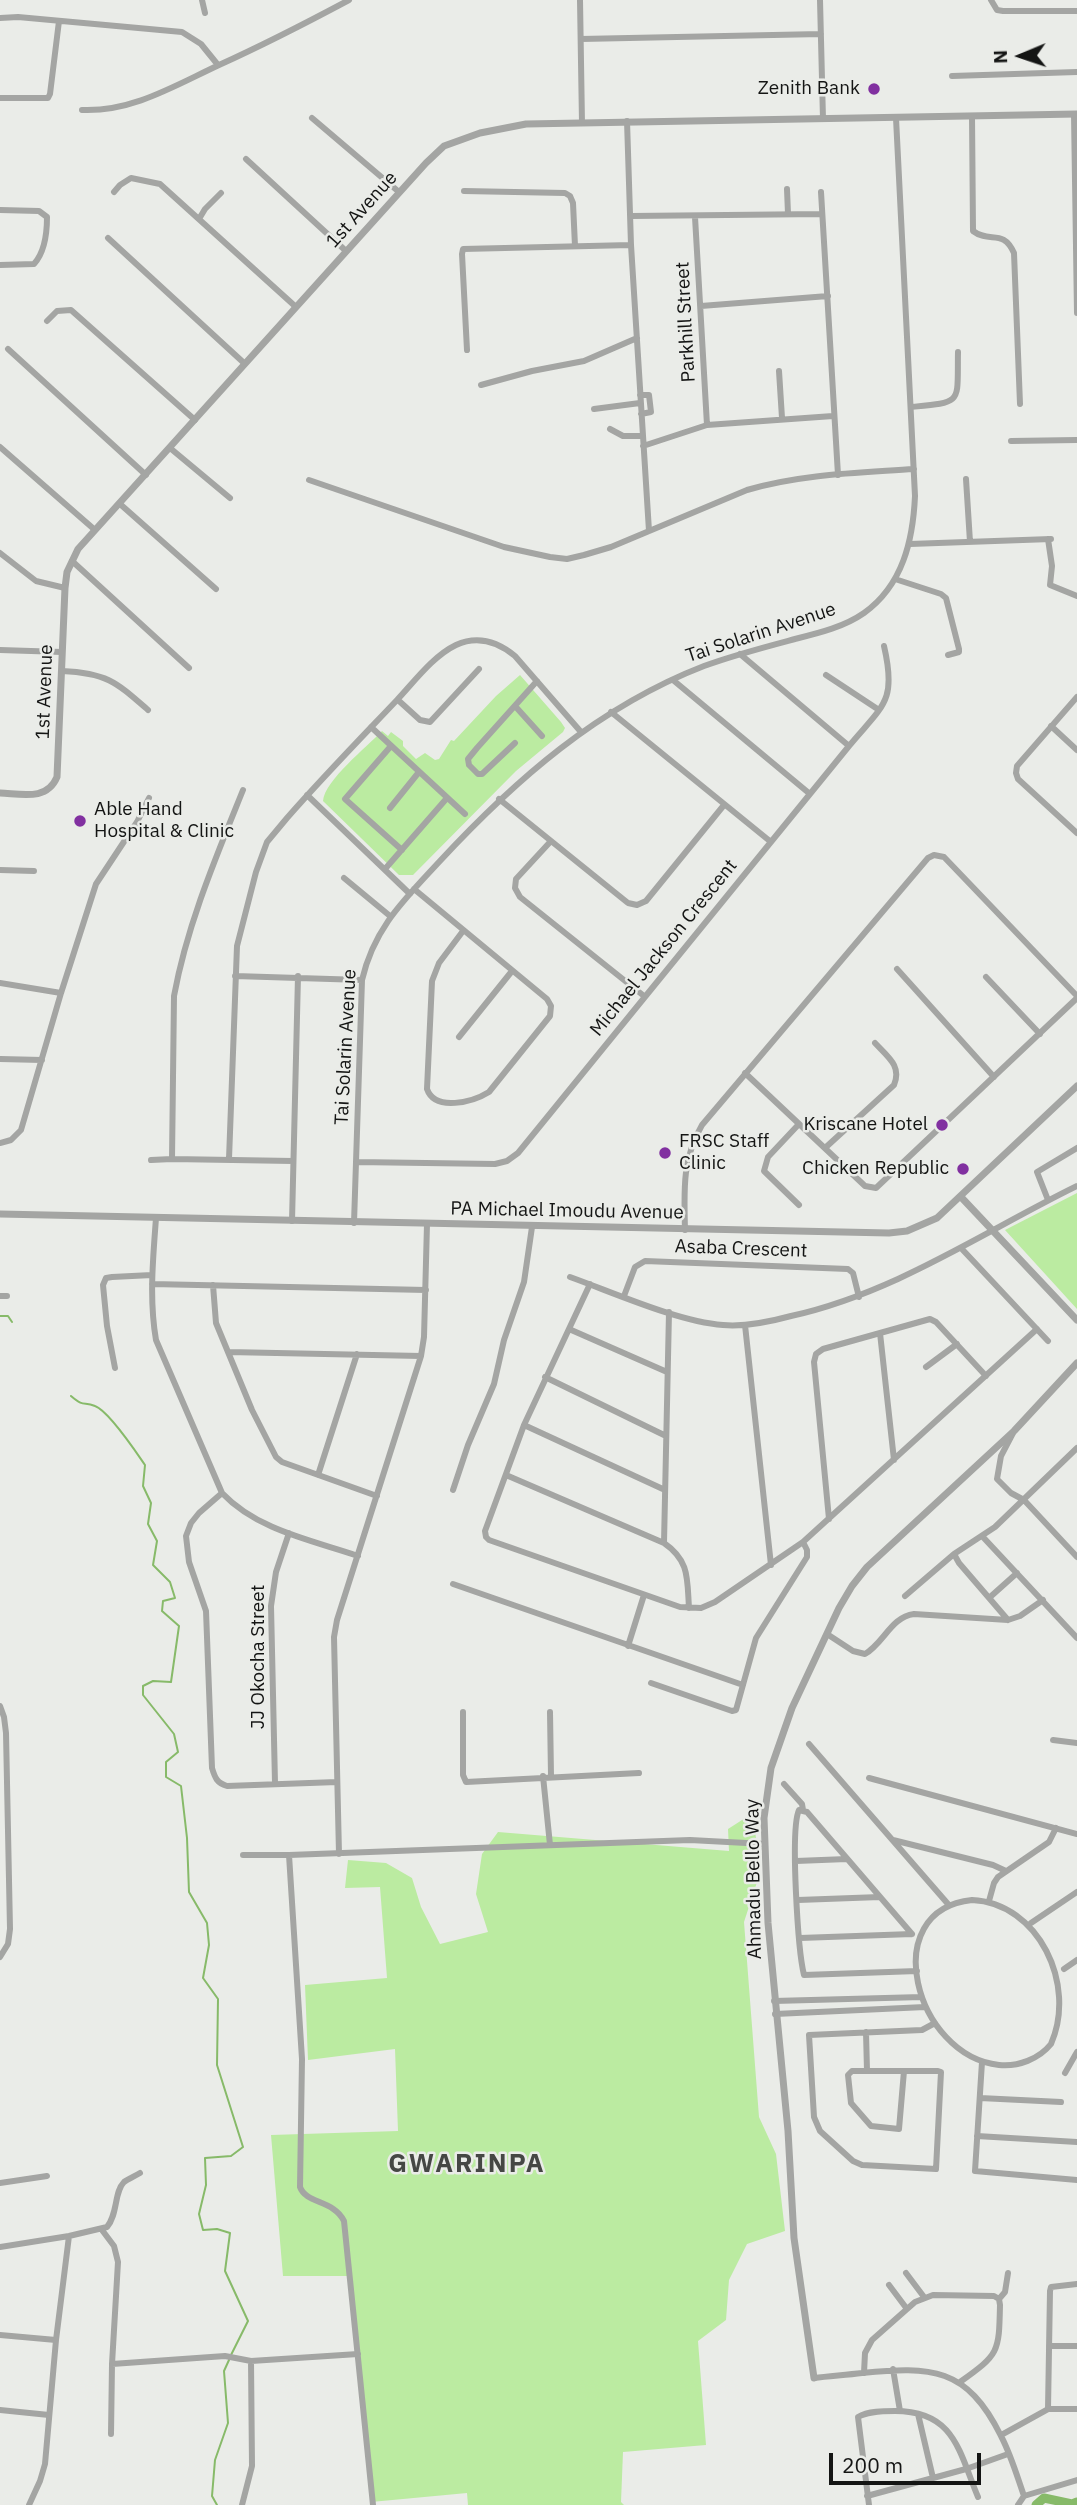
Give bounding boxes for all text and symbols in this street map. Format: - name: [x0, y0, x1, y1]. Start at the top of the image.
- north arrow: [986, 21, 1056, 91]
- text: N: [988, 49, 1012, 64]
- place label: Zenith Bank: [758, 78, 860, 100]
- marker: Zenith Bank: [866, 81, 882, 97]
- street label: 1st Avenue: [322, 167, 402, 253]
- street label: Parkhill Street: [671, 261, 701, 383]
- street label: Tai Solarin Avenue: [683, 598, 839, 668]
- street label: 1st Avenue: [32, 644, 58, 740]
- place label: Able Hand Hospital & Clinic: [94, 799, 234, 843]
- marker: Able Hand Hospital & Clinic: [72, 813, 88, 829]
- street label: Michael Jackson Crescent: [586, 855, 742, 1041]
- street label: Tai Solarin Avenue: [331, 968, 361, 1126]
- place label: Kriscane Hotel: [803, 1114, 928, 1136]
- marker: Kriscane Hotel: [934, 1117, 950, 1133]
- place label: FRSC Staff Clinic: [679, 1131, 769, 1175]
- marker: FRSC Staff Clinic: [657, 1145, 673, 1161]
- place label: Chicken Republic: [802, 1158, 949, 1180]
- marker: Chicken Republic: [955, 1161, 971, 1177]
- street label: PA Michael Imoudu Avenue: [450, 1198, 684, 1224]
- street label: Asaba Crescent: [674, 1235, 808, 1263]
- street label: JJ Okocha Street: [248, 1585, 270, 1729]
- street label: Ahmadu Bello Way: [741, 1799, 767, 1959]
- district label: GWARINPA: [389, 2148, 545, 2180]
- scale bar: [832, 2438, 984, 2482]
- text: 200 m: [842, 2451, 903, 2479]

